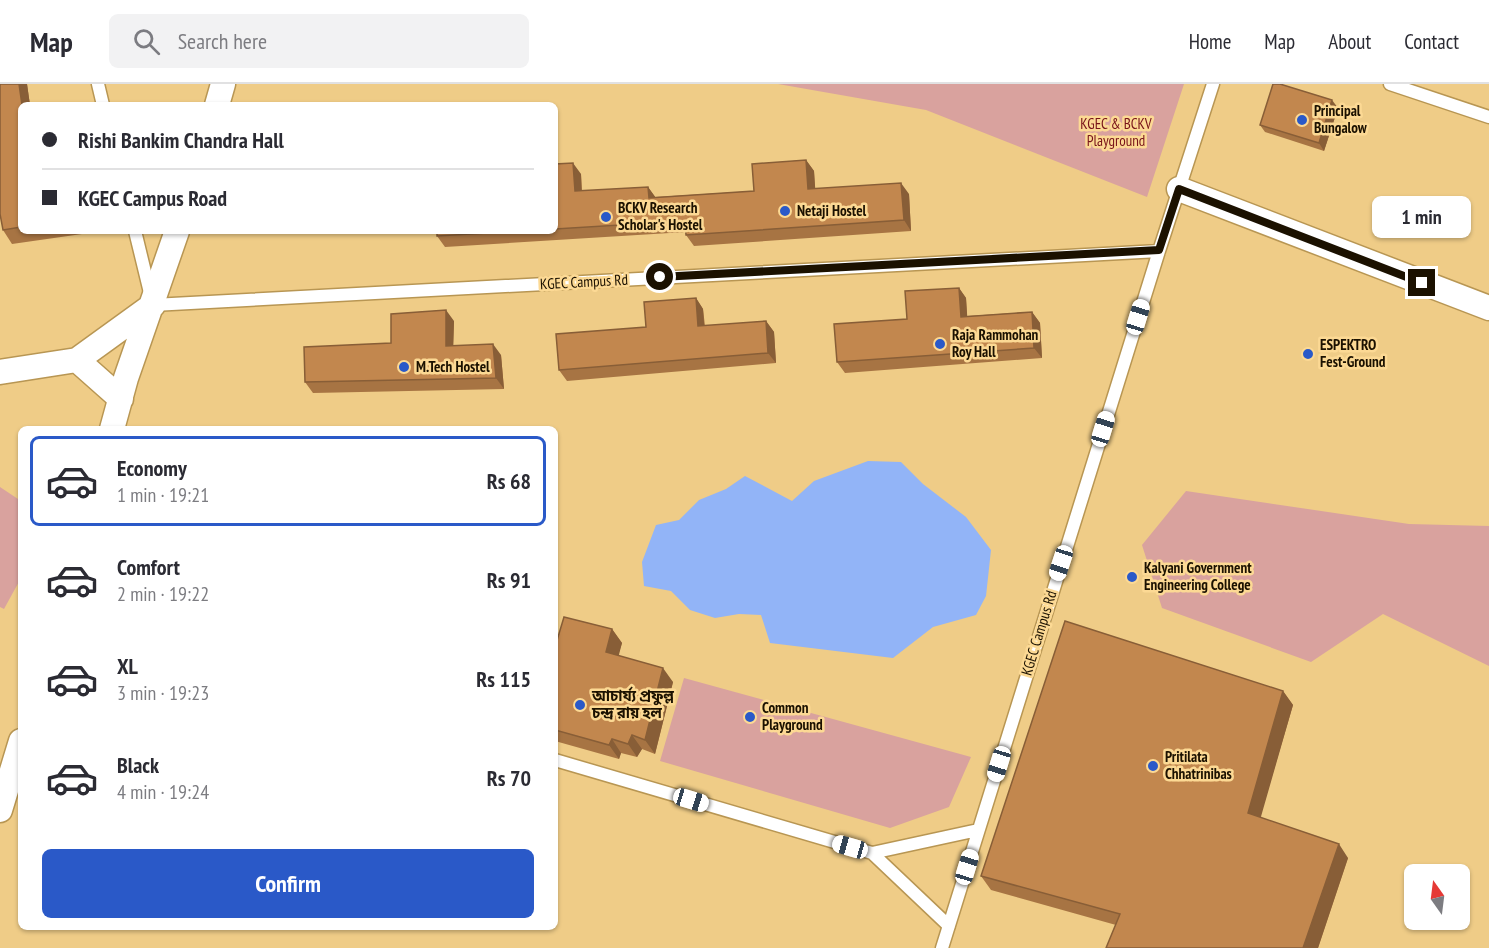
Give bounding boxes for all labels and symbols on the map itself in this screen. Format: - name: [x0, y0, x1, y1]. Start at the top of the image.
- place label: Principal Bungalow: [1314, 101, 1368, 137]
- marker: Principal Bungalow: [1295, 113, 1309, 127]
- park label: KGEC & BCKV Playground: [1080, 114, 1152, 150]
- callout: 1 min: [1372, 196, 1472, 238]
- place label: BCKV Research Scholar's Hostel: [618, 198, 703, 234]
- place label: Netaji Hostel: [797, 201, 867, 220]
- marker: Netaji Hostel: [778, 204, 792, 218]
- marker: BCKV Research Scholar's Hostel: [599, 210, 613, 224]
- route start: [646, 263, 673, 290]
- route end: [1408, 269, 1435, 296]
- street label: KGEC Campus Rd: [540, 270, 628, 293]
- car: [1124, 297, 1152, 337]
- place label: Raja Rammohan Roy Hall: [952, 325, 1039, 361]
- place label: ESPEKTRO Fest-Ground: [1320, 335, 1386, 371]
- marker: Raja Rammohan Roy Hall: [933, 337, 947, 351]
- marker: ESPEKTRO Fest-Ground: [1301, 347, 1315, 361]
- place label: M.Tech Hostel: [416, 357, 490, 376]
- marker: M.Tech Hostel: [397, 360, 411, 374]
- car: [1089, 409, 1117, 449]
- car: [1047, 543, 1075, 583]
- place label: Kalyani Government Engineering College: [1144, 558, 1252, 594]
- marker: Kalyani Government Engineering College: [1125, 570, 1139, 584]
- street label: KGEC Campus Rd: [1017, 588, 1060, 678]
- place label: আচার্য্য প্রফুল্ল চন্দ্র রায় হল: [591, 686, 675, 722]
- marker: আচার্য্য প্রফুল্ল চন্দ্র রায় হল: [573, 698, 587, 712]
- place label: Common Playground: [762, 698, 823, 734]
- marker: Common Playground: [743, 710, 757, 724]
- car: [985, 744, 1013, 784]
- place label: Pritilata Chhatrinibas: [1165, 747, 1232, 783]
- marker: Pritilata Chhatrinibas: [1146, 759, 1160, 773]
- car: [671, 786, 711, 814]
- car: [830, 833, 870, 861]
- car: [953, 847, 981, 887]
- north arrow: [1404, 864, 1470, 930]

